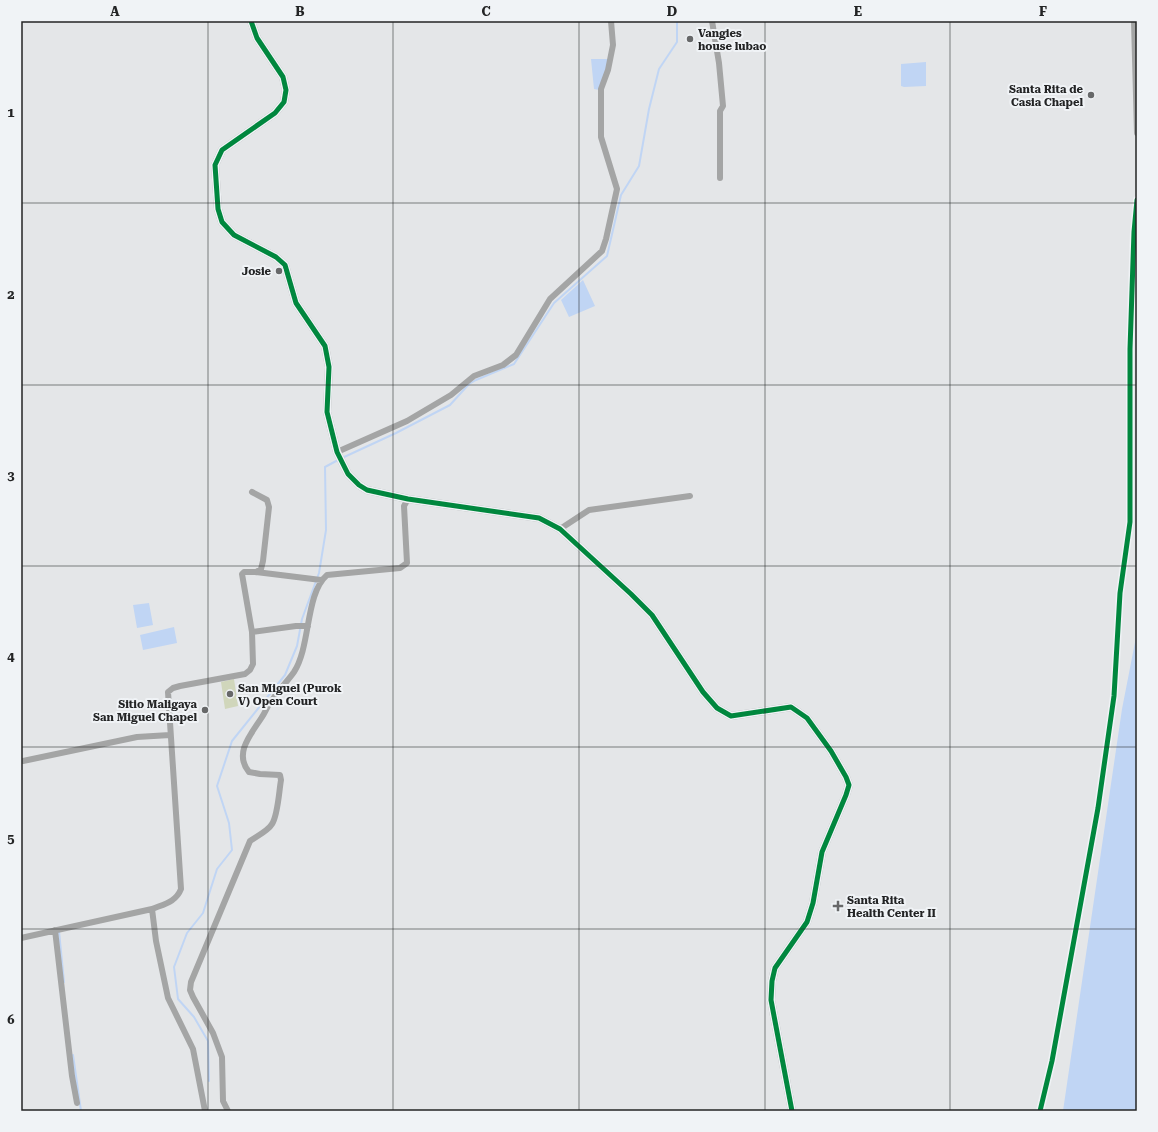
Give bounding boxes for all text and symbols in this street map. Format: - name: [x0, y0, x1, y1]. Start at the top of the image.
- text: A: [110, 4, 120, 19]
- text: B: [295, 4, 305, 19]
- text: C: [481, 4, 491, 19]
- text: D: [667, 4, 677, 19]
- text: E: [854, 4, 862, 19]
- text: F: [1039, 4, 1047, 19]
- place label: Vangies house lubao: [698, 27, 766, 53]
- marker: Vangies house lubao: [685, 34, 695, 44]
- place label: Santa Rita de Casia Chapel: [1009, 83, 1084, 109]
- marker: Santa Rita de Casia Chapel: [1086, 90, 1096, 100]
- text: 1: [7, 105, 15, 120]
- place label: Josie: [242, 265, 272, 278]
- marker: Josie: [274, 266, 284, 276]
- text: 2: [7, 287, 15, 302]
- text: 3: [7, 468, 15, 483]
- text: 4: [7, 649, 15, 664]
- place label: San Miguel (Purok V) Open Court: [238, 682, 342, 708]
- marker: San Miguel (Purok V) Open Court: [225, 689, 235, 699]
- place label: Sitio Maligaya San Miguel Chapel: [93, 698, 198, 724]
- marker: Sitio Maligaya San Miguel Chapel: [200, 705, 210, 715]
- text: 5: [7, 831, 15, 846]
- place label: Santa Rita Health Center II: [847, 894, 937, 920]
- marker: Santa Rita Health Center II: [832, 900, 844, 912]
- text: 6: [7, 1012, 15, 1027]

